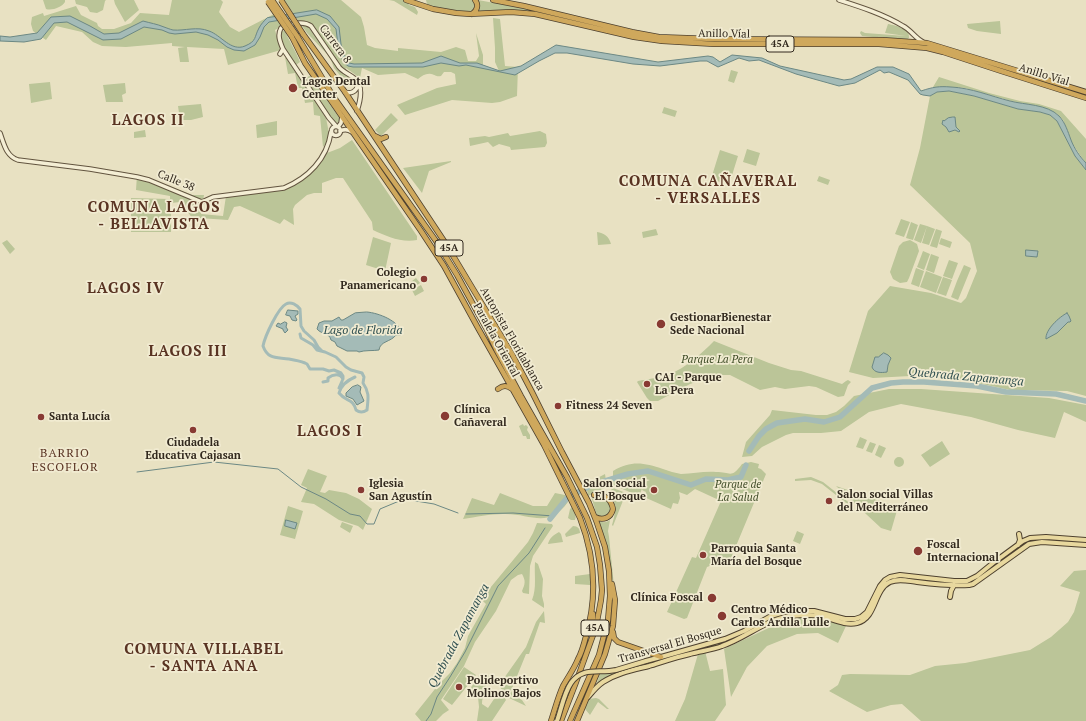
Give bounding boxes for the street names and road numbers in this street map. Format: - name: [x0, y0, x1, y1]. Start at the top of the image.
- street label: Carrera 8: [316, 22, 354, 66]
- street label: Anillo Víal: [698, 27, 750, 41]
- road number: 45A: [766, 36, 794, 52]
- street label: Anillo Víal: [1017, 61, 1071, 89]
- street label: Calle 38: [155, 168, 197, 194]
- road number: 45A: [435, 240, 463, 256]
- street label: Autopista Floridablanca: [477, 285, 547, 393]
- street label: Paralela Oriental: [470, 301, 522, 379]
- road number: 45A: [581, 620, 609, 636]
- street label: Transversal El Bosque: [617, 624, 723, 666]

